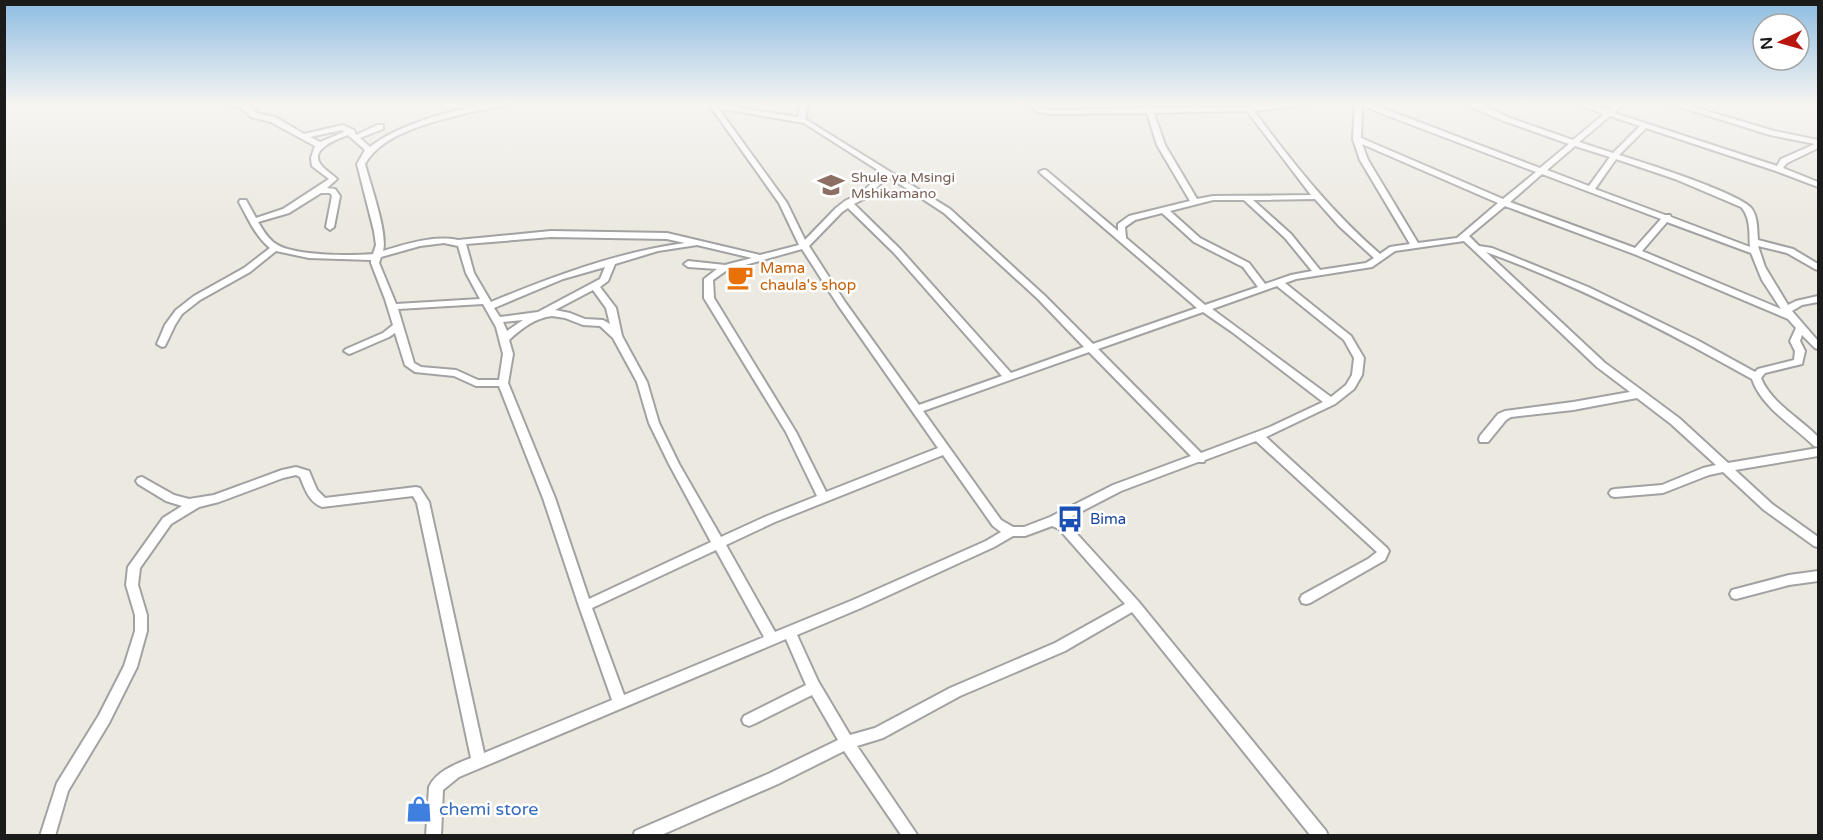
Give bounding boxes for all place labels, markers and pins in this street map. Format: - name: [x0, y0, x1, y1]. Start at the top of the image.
- place label: Shule ya Msingi Mshikamano: [851, 169, 955, 202]
- school or university icon: Shule ya Msingi Mshikamano: [816, 170, 846, 200]
- place label: Mama chaula's shop: [760, 259, 856, 294]
- cafe icon: Mama chaula's shop: [725, 262, 755, 292]
- bus stop icon: Bima: [1055, 504, 1085, 534]
- place label: Bima: [1090, 510, 1126, 528]
- shop icon: chemi store: [404, 794, 434, 824]
- place label: chemi store: [439, 798, 539, 820]

